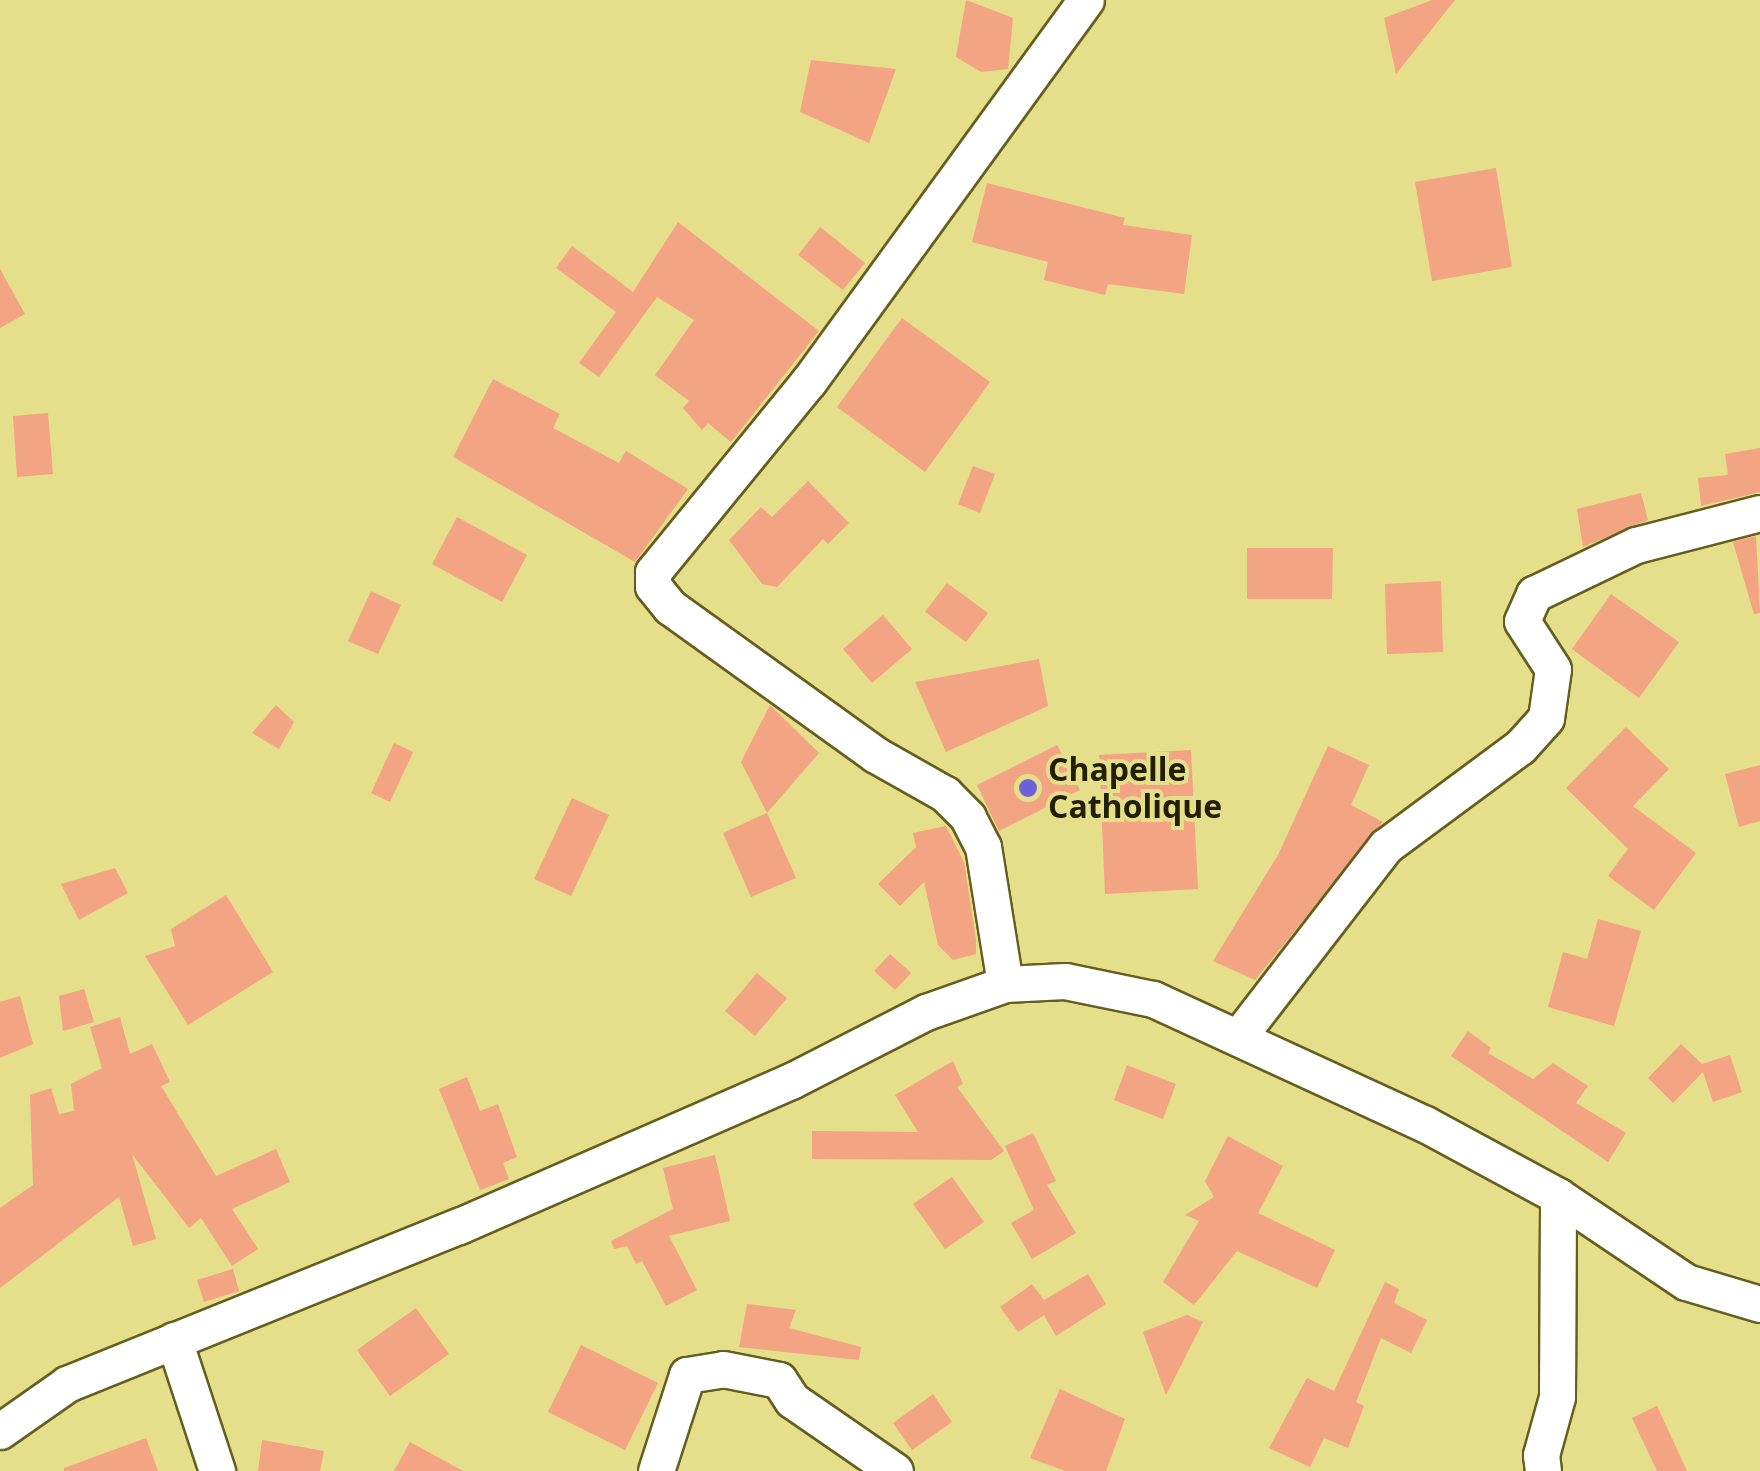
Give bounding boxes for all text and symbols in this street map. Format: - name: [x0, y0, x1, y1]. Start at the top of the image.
- place label: Chapelle Catholique: [1048, 751, 1222, 826]
- marker: Chapelle Catholique: [1017, 777, 1039, 799]

